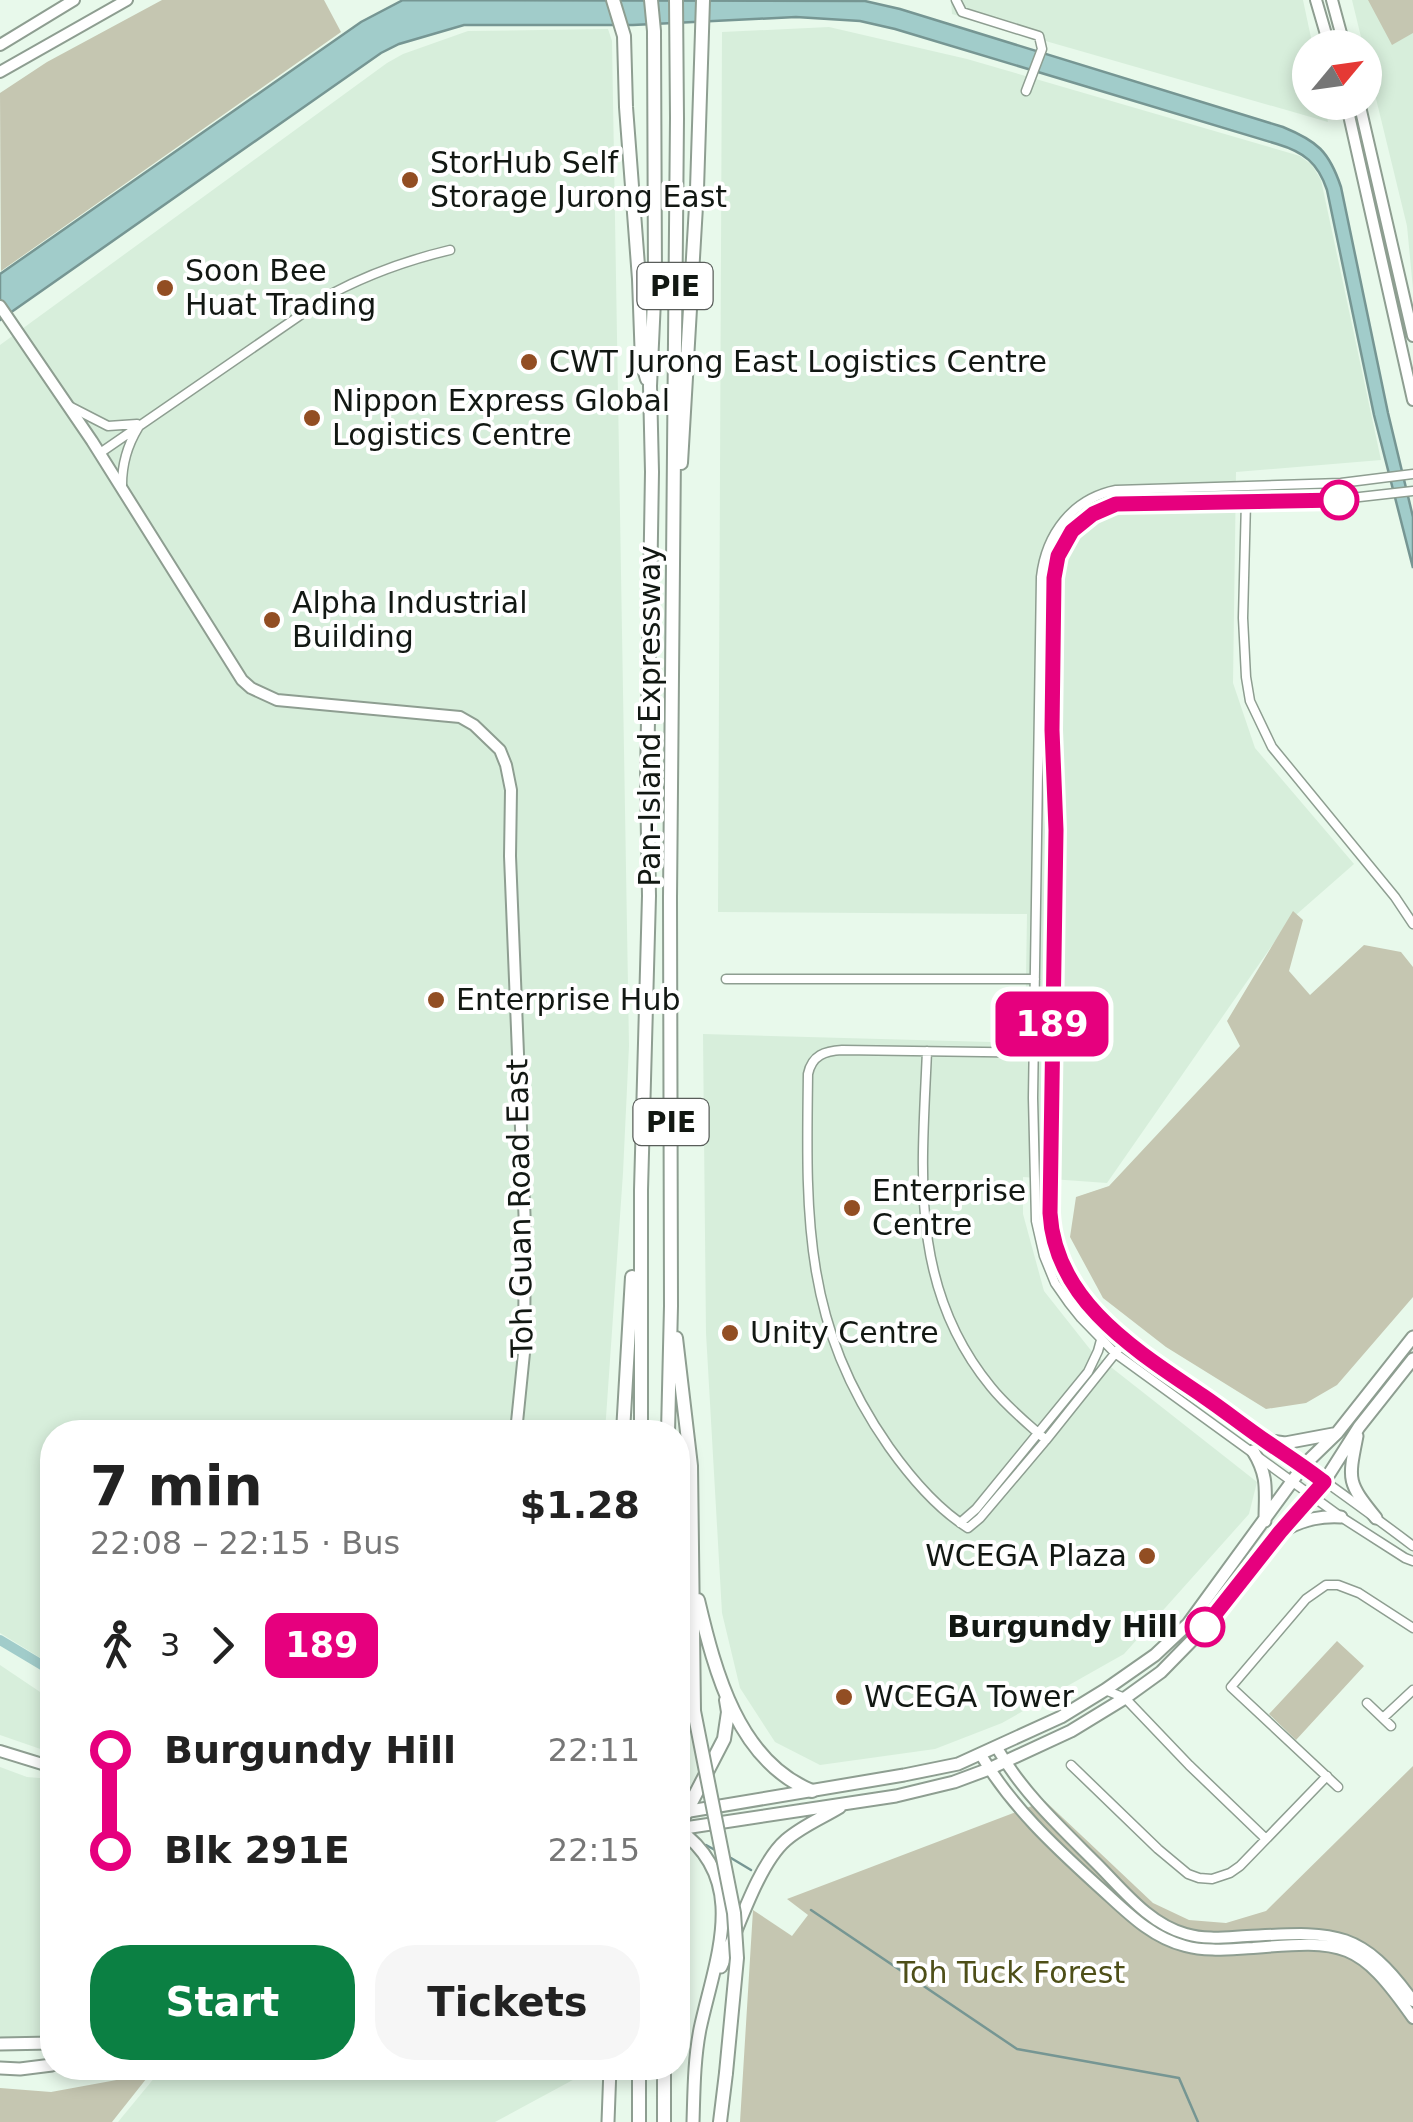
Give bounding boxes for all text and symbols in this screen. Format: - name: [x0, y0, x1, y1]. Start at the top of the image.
- north arrow: [1292, 30, 1382, 120]
- map controls: [1292, 30, 1382, 120]
- place label: StorHub Self Storage Jurong East: [430, 145, 727, 214]
- marker: StorHub Self Storage Jurong East: [399, 169, 421, 191]
- place label: Soon Bee Huat Trading: [185, 253, 376, 322]
- road number: PIE: [638, 263, 712, 309]
- marker: Soon Bee Huat Trading: [154, 277, 176, 299]
- place label: CWT Jurong East Logistics Centre: [549, 344, 1047, 379]
- marker: CWT Jurong East Logistics Centre: [518, 351, 540, 373]
- place label: Nippon Express Global Logistics Centre: [332, 383, 670, 452]
- marker: Nippon Express Global Logistics Centre: [301, 407, 323, 429]
- unlabelled marker: [1320, 481, 1358, 519]
- street label: Pan-Island Expressway: [632, 545, 667, 887]
- place label: Alpha Industrial Building: [292, 585, 528, 654]
- marker: Alpha Industrial Building: [261, 609, 283, 631]
- place label: Enterprise Hub: [456, 982, 680, 1017]
- marker: Enterprise Hub: [425, 989, 447, 1011]
- line badge: 189: [994, 992, 1110, 1056]
- text: 189: [1015, 1004, 1089, 1044]
- street label: Toh Guan Road East: [499, 1058, 540, 1359]
- road number: PIE: [634, 1099, 708, 1145]
- place label: Enterprise Centre: [872, 1173, 1026, 1242]
- marker: Enterprise Centre: [841, 1197, 863, 1219]
- place label: Unity Centre: [750, 1315, 939, 1350]
- marker: Unity Centre: [719, 1322, 741, 1344]
- text: 7 min: [90, 1454, 263, 1518]
- text: $1.28: [520, 1483, 640, 1527]
- text: 22:08 – 22:15 · Bus: [90, 1524, 400, 1562]
- place label: WCEGA Plaza: [925, 1538, 1127, 1573]
- marker: WCEGA Plaza: [1136, 1545, 1158, 1567]
- marker: Burgundy Hill: [1186, 1608, 1224, 1646]
- place label: Burgundy Hill: [947, 1609, 1178, 1644]
- icon: walk: [90, 1618, 145, 1673]
- icon: forward: [195, 1618, 250, 1673]
- text: 189: [285, 1625, 358, 1665]
- text: 3: [160, 1626, 180, 1664]
- place label: WCEGA Tower: [864, 1679, 1074, 1714]
- marker: WCEGA Tower: [833, 1686, 855, 1708]
- text: Burgundy Hill: [164, 1728, 456, 1772]
- text: 22:11: [548, 1731, 640, 1769]
- text: Blk 291E: [164, 1828, 350, 1872]
- text: 22:15: [548, 1831, 640, 1869]
- button: Start: [90, 1945, 355, 2060]
- button: Tickets: [375, 1945, 640, 2060]
- park label: Toh Tuck Forest: [896, 1955, 1125, 1990]

